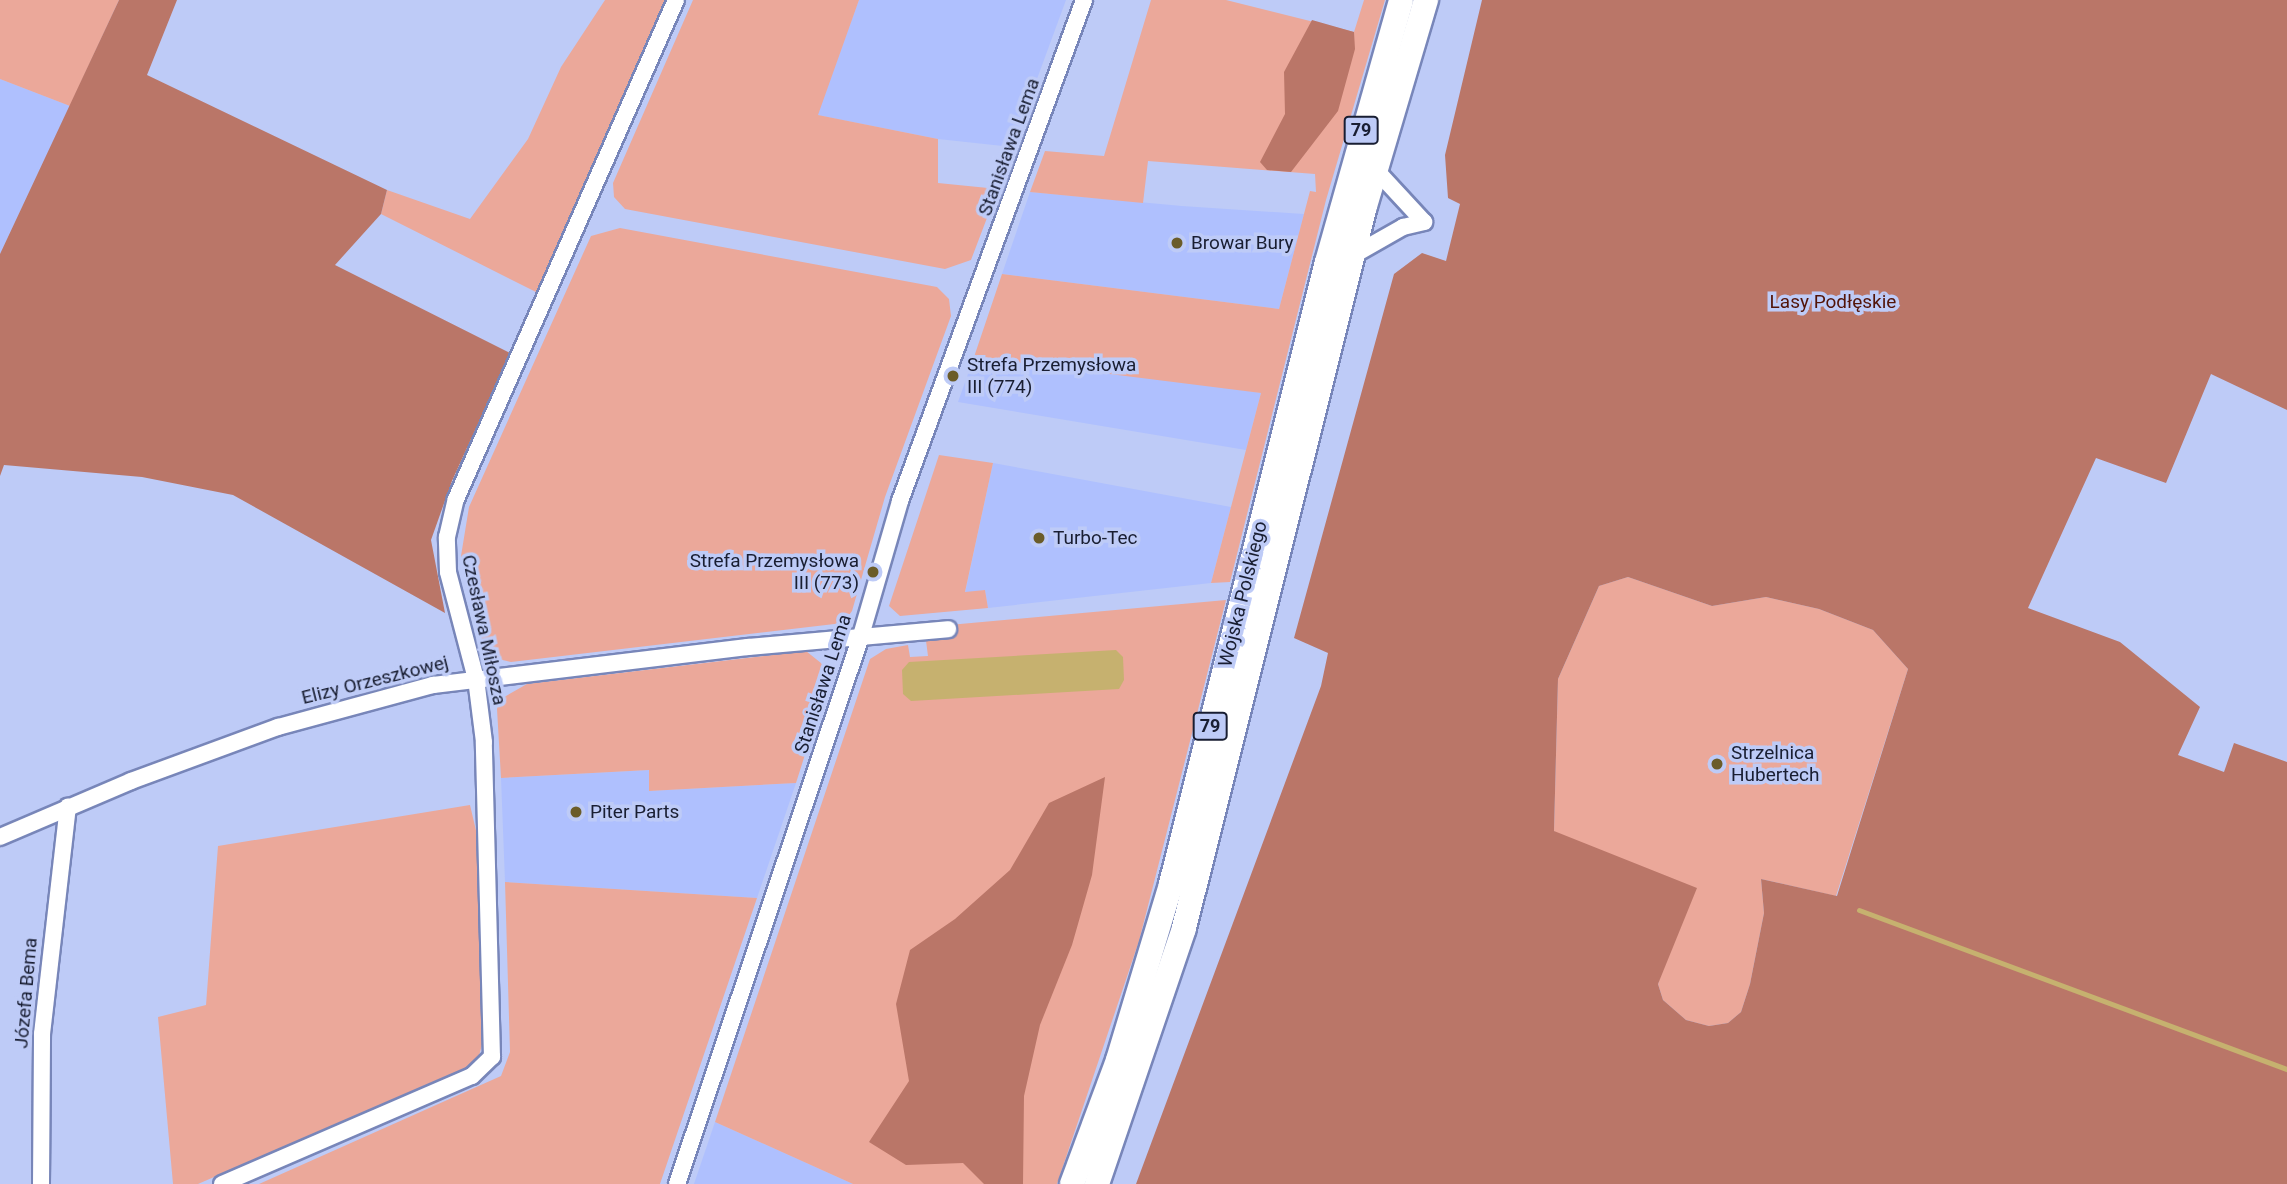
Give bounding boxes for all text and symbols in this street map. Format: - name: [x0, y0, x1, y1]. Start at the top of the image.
- street label: Stanisława Lema: [974, 75, 1044, 219]
- road number: 79: [1344, 116, 1378, 145]
- place label: Browar Bury: [1191, 232, 1294, 254]
- marker: Browar Bury: [1169, 235, 1185, 251]
- park label: Lasy Podłęskie: [1770, 291, 1896, 313]
- place label: Strefa Przemysłowa III (774): [967, 354, 1136, 398]
- marker: Strefa Przemysłowa III (774): [945, 368, 961, 384]
- street label: Wojska Polskiego: [1214, 519, 1272, 669]
- place label: Turbo-Tec: [1053, 527, 1138, 549]
- marker: Turbo-Tec: [1031, 530, 1047, 546]
- place label: Strefa Przemysłowa III (773): [690, 550, 859, 594]
- street label: Czesława Miłosza: [457, 553, 511, 707]
- marker: Strefa Przemysłowa III (773): [865, 564, 881, 580]
- street label: Stanisława Lema: [790, 612, 856, 756]
- street label: Elizy Orzeszkowej: [299, 651, 451, 709]
- road number: 79: [1192, 712, 1228, 740]
- place label: Strzelnica Hubertech: [1731, 742, 1819, 786]
- marker: Strzelnica Hubertech: [1709, 756, 1725, 772]
- place label: Piter Parts: [590, 801, 679, 823]
- marker: Piter Parts: [568, 804, 584, 820]
- street label: Józefa Bema: [10, 937, 42, 1049]

